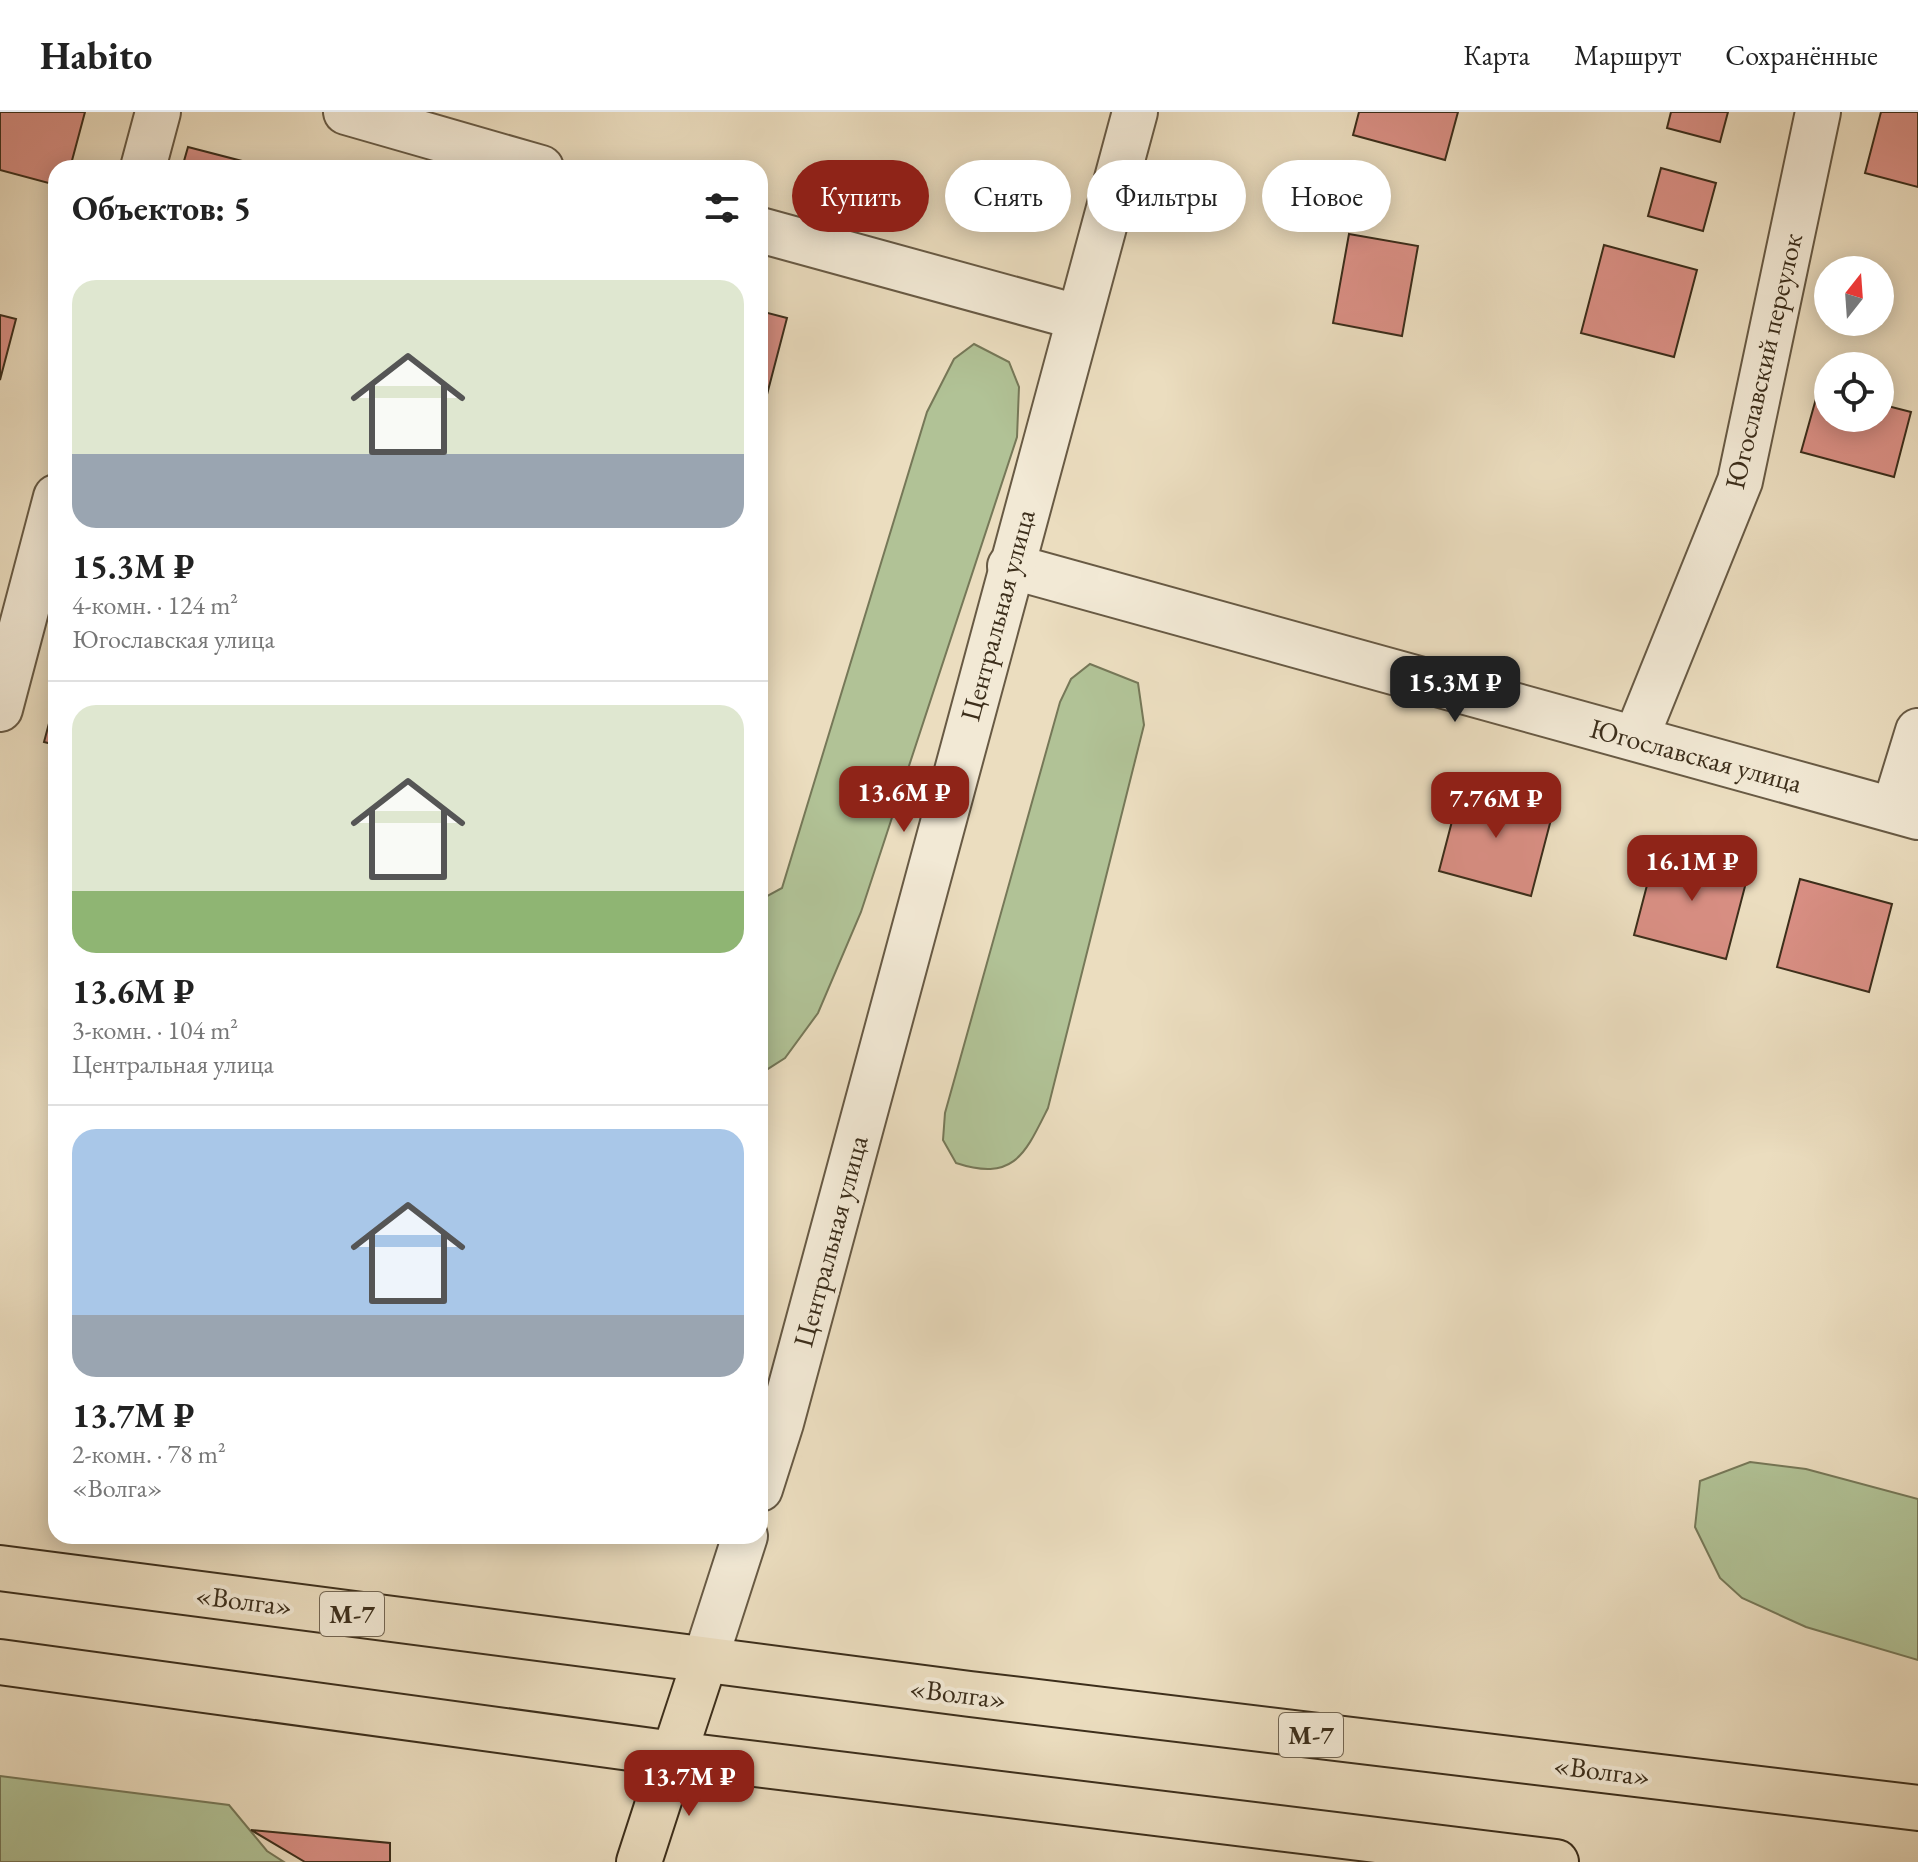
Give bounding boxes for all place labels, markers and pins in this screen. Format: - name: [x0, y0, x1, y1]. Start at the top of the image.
- pin: 15.3M ₽: [1381, 656, 1529, 724]
- pin: 13.6M ₽: [830, 766, 978, 834]
- pin: 7.76M ₽: [1422, 772, 1570, 840]
- pin: 16.1M ₽: [1618, 835, 1766, 903]
- pin: 13.7M ₽: [615, 1750, 763, 1818]

